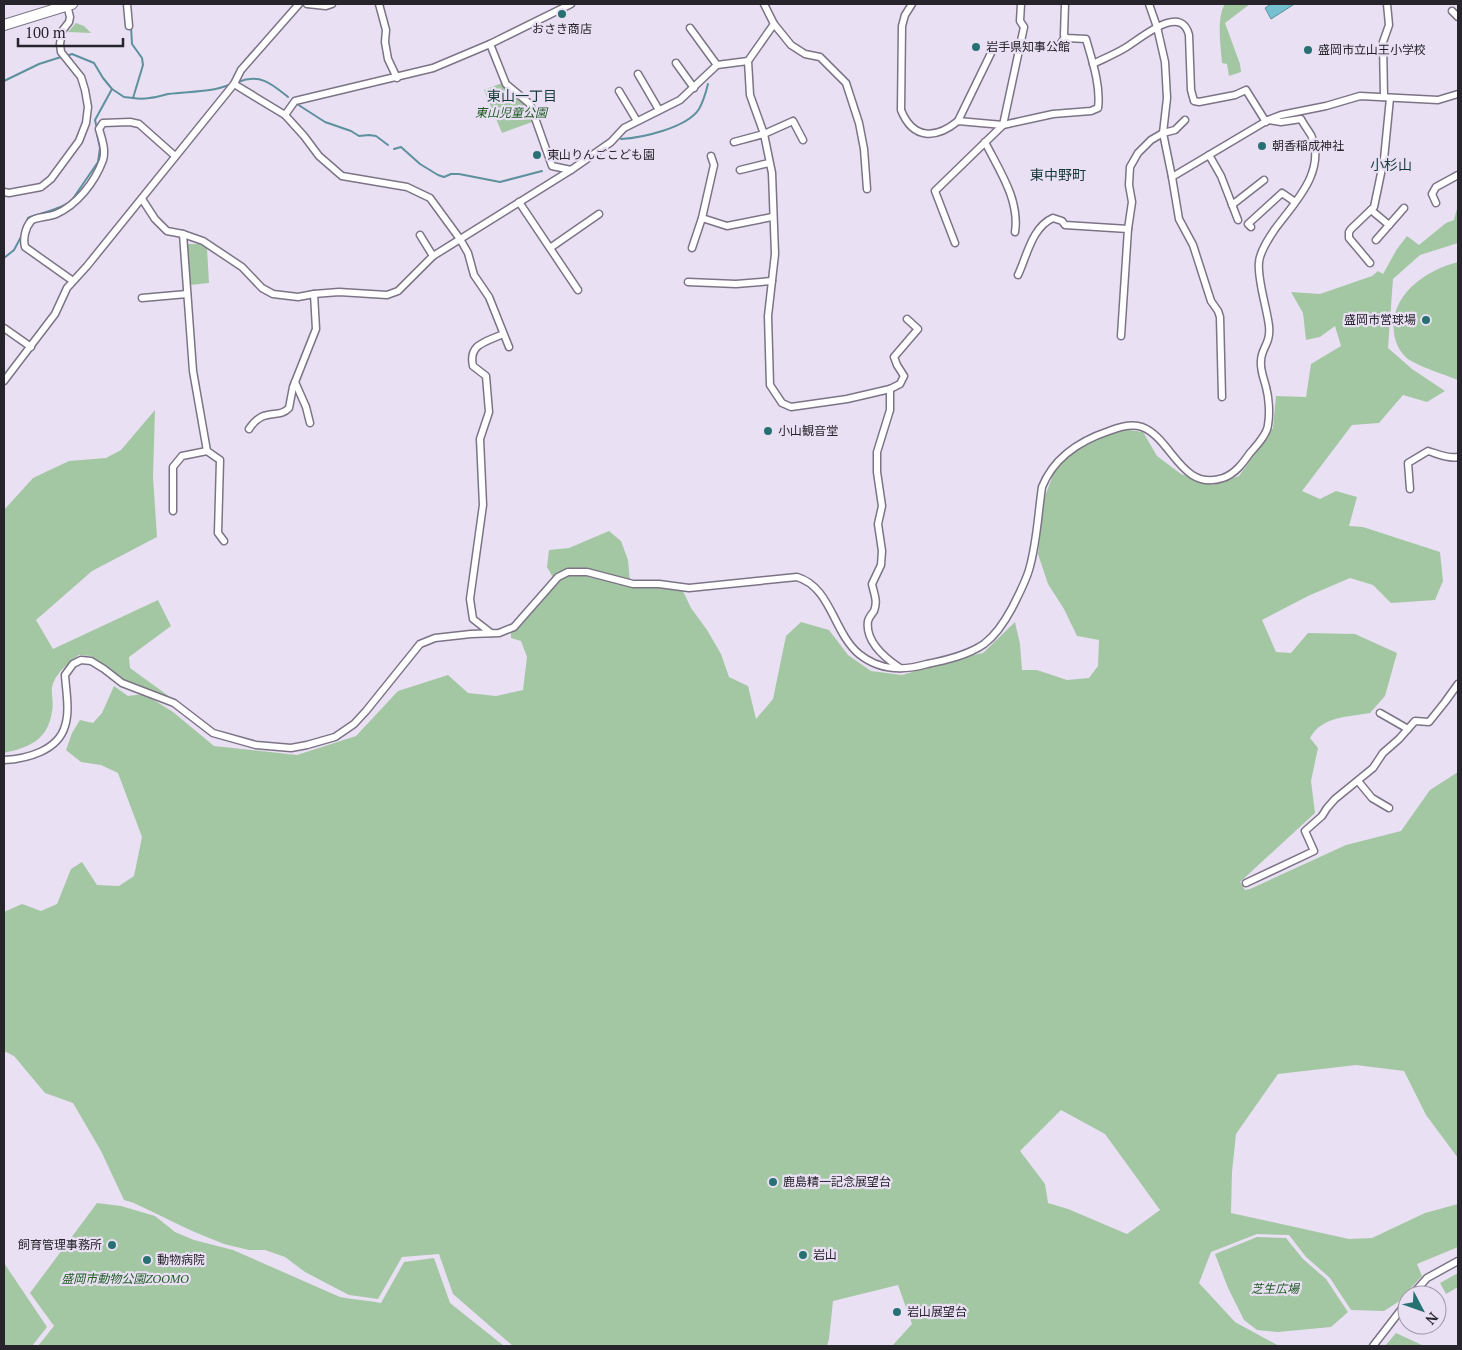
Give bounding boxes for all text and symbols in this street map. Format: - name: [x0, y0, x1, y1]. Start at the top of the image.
- marker: おさき商店: [556, 8, 568, 20]
- scale bar: [18, 15, 122, 47]
- place label: おさき商店: [532, 21, 592, 36]
- text: 100 m: [25, 22, 66, 42]
- place label: 岩手県知事公館: [986, 39, 1070, 54]
- marker: 岩手県知事公館: [970, 41, 982, 53]
- place label: 盛岡市立山王小学校: [1318, 42, 1426, 57]
- marker: 盛岡市立山王小学校: [1302, 44, 1314, 56]
- district label: 東山一丁目: [487, 86, 557, 105]
- park label: 東山児童公園: [475, 105, 549, 120]
- place label: 朝香稲成神社: [1272, 138, 1344, 153]
- marker: 朝香稲成神社: [1256, 140, 1268, 152]
- place label: 東山りんごこども園: [547, 147, 655, 162]
- marker: 東山りんごこども園: [531, 149, 543, 161]
- district label: 小杉山: [1370, 155, 1412, 174]
- district label: 東中野町: [1030, 165, 1086, 184]
- place label: 盛岡市営球場: [1344, 312, 1416, 327]
- marker: 盛岡市営球場: [1420, 314, 1432, 326]
- place label: 小山観音堂: [778, 423, 838, 438]
- marker: 小山観音堂: [762, 425, 774, 437]
- place label: 鹿島精一記念展望台: [783, 1174, 891, 1189]
- marker: 鹿島精一記念展望台: [767, 1176, 779, 1188]
- place label: 飼育管理事務所: [18, 1237, 102, 1252]
- marker: 飼育管理事務所: [106, 1239, 118, 1251]
- place label: 岩山: [813, 1247, 837, 1262]
- marker: 岩山: [797, 1249, 809, 1261]
- place label: 動物病院: [157, 1252, 205, 1267]
- marker: 動物病院: [141, 1254, 153, 1266]
- park label: 盛岡市動物公園ZOOMO: [61, 1271, 189, 1286]
- park label: 芝生広場: [1251, 1281, 1301, 1296]
- north arrow: [1397, 1285, 1447, 1335]
- place label: 岩山展望台: [907, 1304, 967, 1319]
- marker: 岩山展望台: [891, 1306, 903, 1318]
- text: N: [1421, 1309, 1443, 1329]

